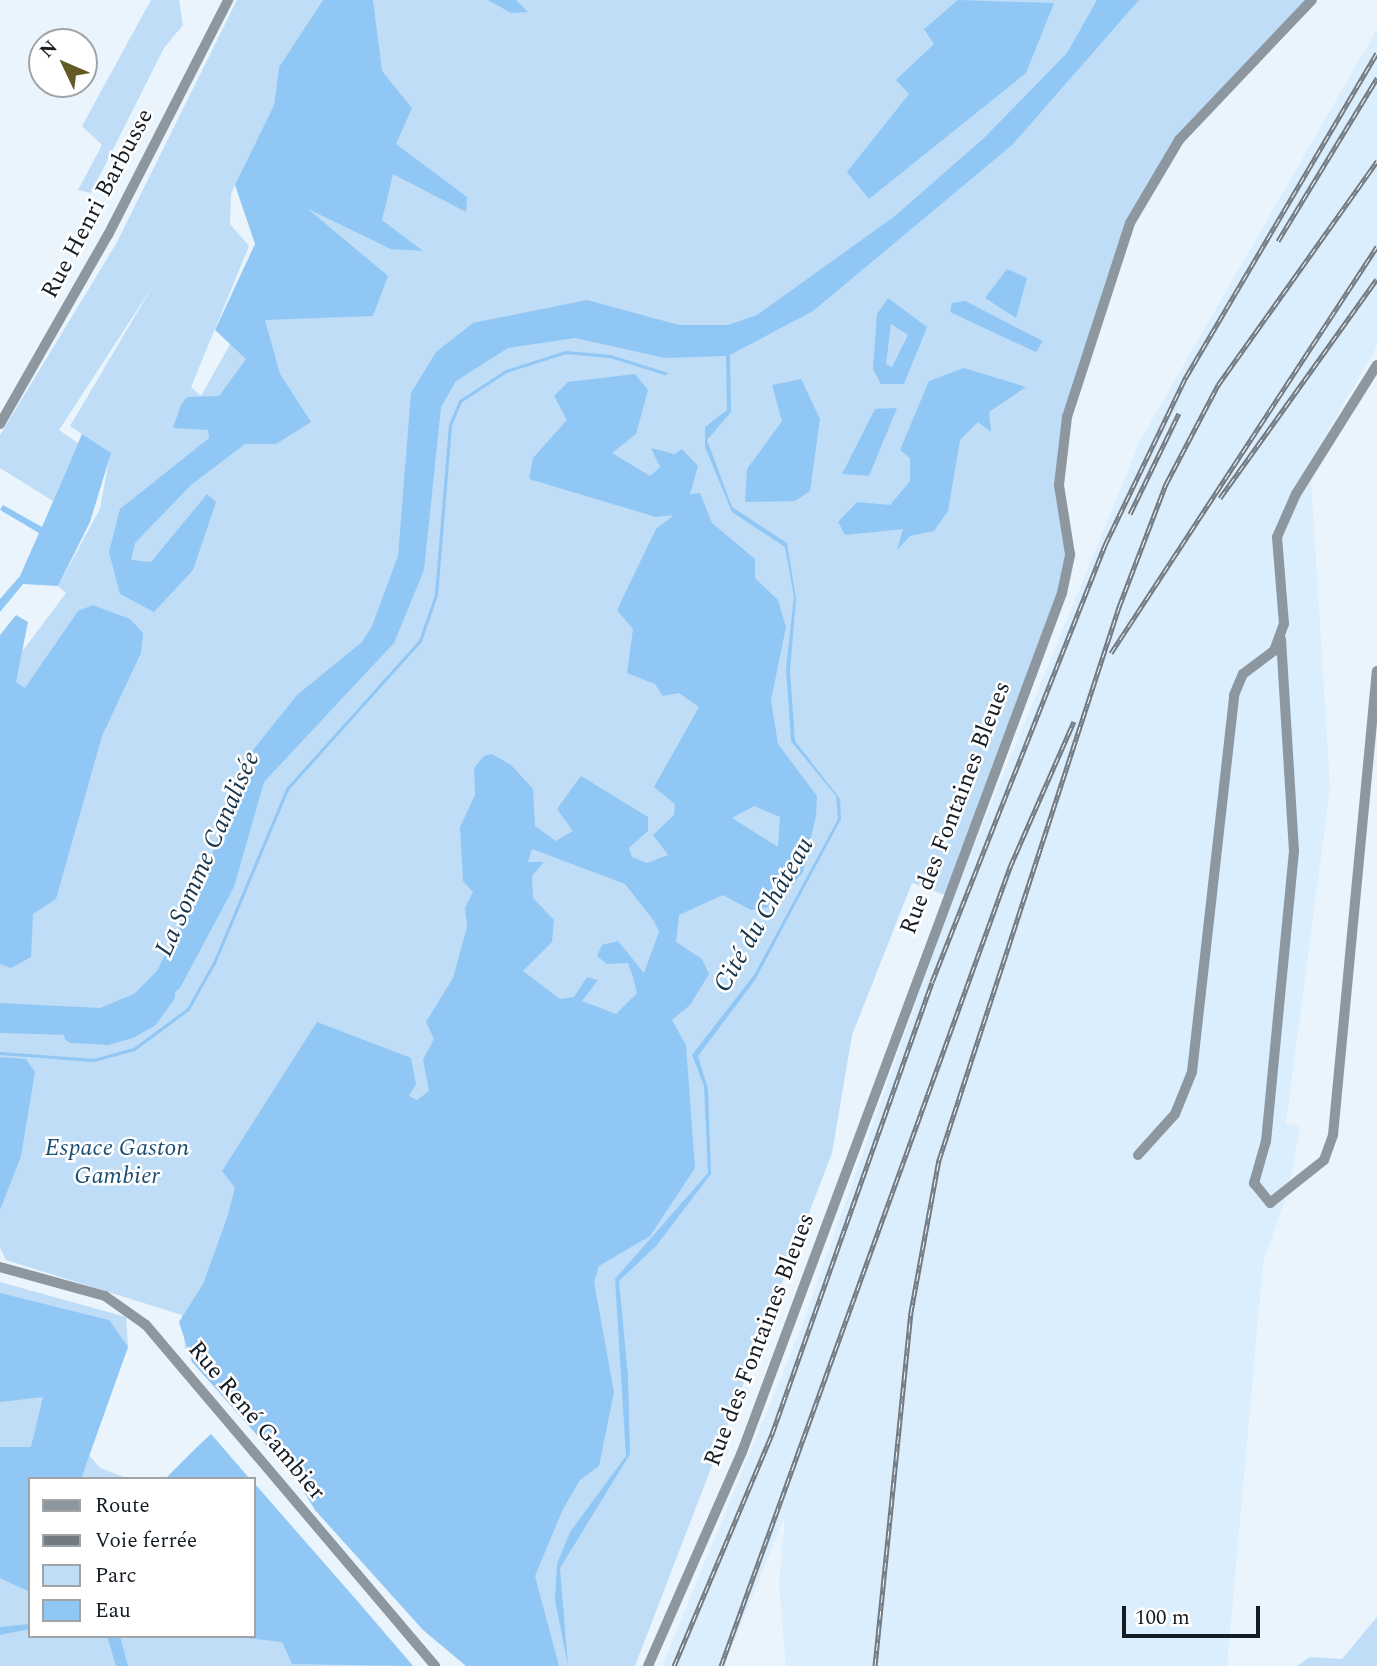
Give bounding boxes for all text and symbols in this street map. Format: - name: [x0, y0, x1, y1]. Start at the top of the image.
- north arrow: [28, 28, 98, 98]
- text: N: [33, 34, 65, 65]
- street label: Rue Henri Barbusse: [36, 104, 160, 304]
- street label: Rue des Fontaines Bleues: [894, 677, 1018, 939]
- water label: La Somme Canalisée: [149, 747, 267, 961]
- water label: Cité du Château: [707, 832, 821, 998]
- park label: Espace Gaston Gambier: [45, 1135, 189, 1191]
- street label: Rue des Fontaines Bleues: [698, 1209, 822, 1471]
- street label: Rue René Gambier: [181, 1336, 331, 1506]
- legend: [28, 1477, 256, 1638]
- text: Route: [95, 1490, 150, 1522]
- text: Voie ferrée: [95, 1525, 197, 1557]
- text: Parc: [95, 1560, 137, 1592]
- scale bar: [1125, 1592, 1263, 1636]
- text: Eau: [95, 1595, 131, 1627]
- text: 100 m: [1135, 1602, 1190, 1634]

